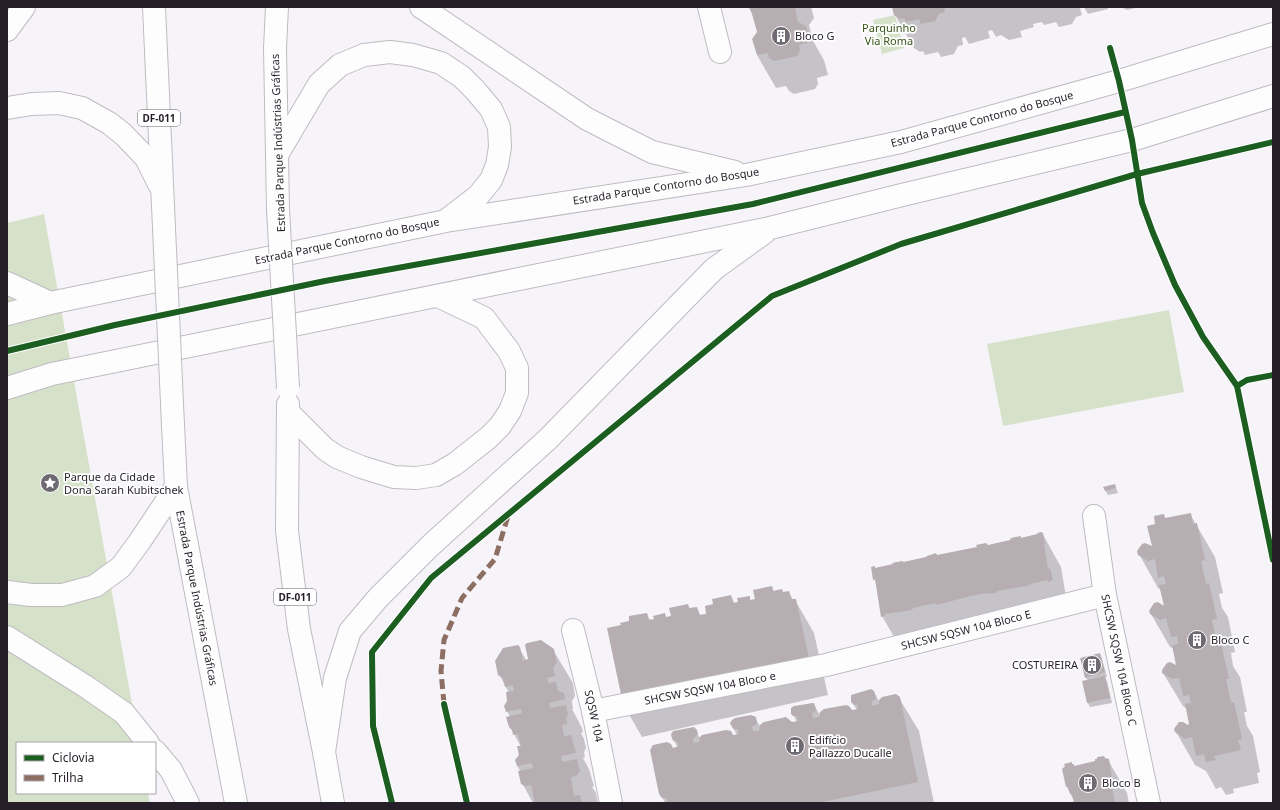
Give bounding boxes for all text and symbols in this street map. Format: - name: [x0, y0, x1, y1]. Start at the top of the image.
- park label: Parquinho Via Roma: [862, 20, 916, 48]
- building icon: Bloco G: [770, 25, 792, 47]
- place label: Bloco G: [795, 28, 834, 43]
- street label: Estrada Parque Indústrias Gráficas: [267, 54, 288, 232]
- street label: Estrada Parque Contorno do Bosque: [889, 87, 1075, 150]
- road number: DF-011: [138, 110, 180, 126]
- street label: Estrada Parque Contorno do Bosque: [572, 163, 760, 208]
- street label: Estrada Parque Contorno do Bosque: [253, 214, 441, 267]
- place label: Parque da Cidade Dona Sarah Kubitschek: [64, 469, 184, 497]
- place icon: Parque da Cidade Dona Sarah Kubitschek: [39, 472, 61, 494]
- street label: Estrada Parque Indústrias Gráficas: [173, 509, 222, 687]
- road number: DF-011: [274, 589, 316, 605]
- street label: SHCSW SQSW 104 Bloco C: [1098, 593, 1141, 727]
- street label: SHCSW SQSW 104 Bloco E: [899, 606, 1032, 653]
- building icon: Bloco C: [1186, 629, 1208, 651]
- place label: Bloco C: [1211, 632, 1249, 647]
- building icon: COSTUREIRA: [1081, 654, 1103, 676]
- place label: COSTUREIRA: [1012, 657, 1079, 672]
- street label: SHCSW SQSW 104 Bloco e: [643, 667, 777, 708]
- street label: SQSW 104: [582, 689, 607, 744]
- place label: Edifício Pallazzo Ducalle: [809, 732, 892, 760]
- building icon: Edifício Pallazzo Ducalle: [784, 735, 806, 757]
- legend: [16, 742, 156, 794]
- text: Ciclovia: [52, 749, 94, 766]
- text: Trilha: [52, 769, 83, 786]
- building icon: Bloco B: [1077, 772, 1099, 794]
- place label: Bloco B: [1102, 775, 1141, 790]

